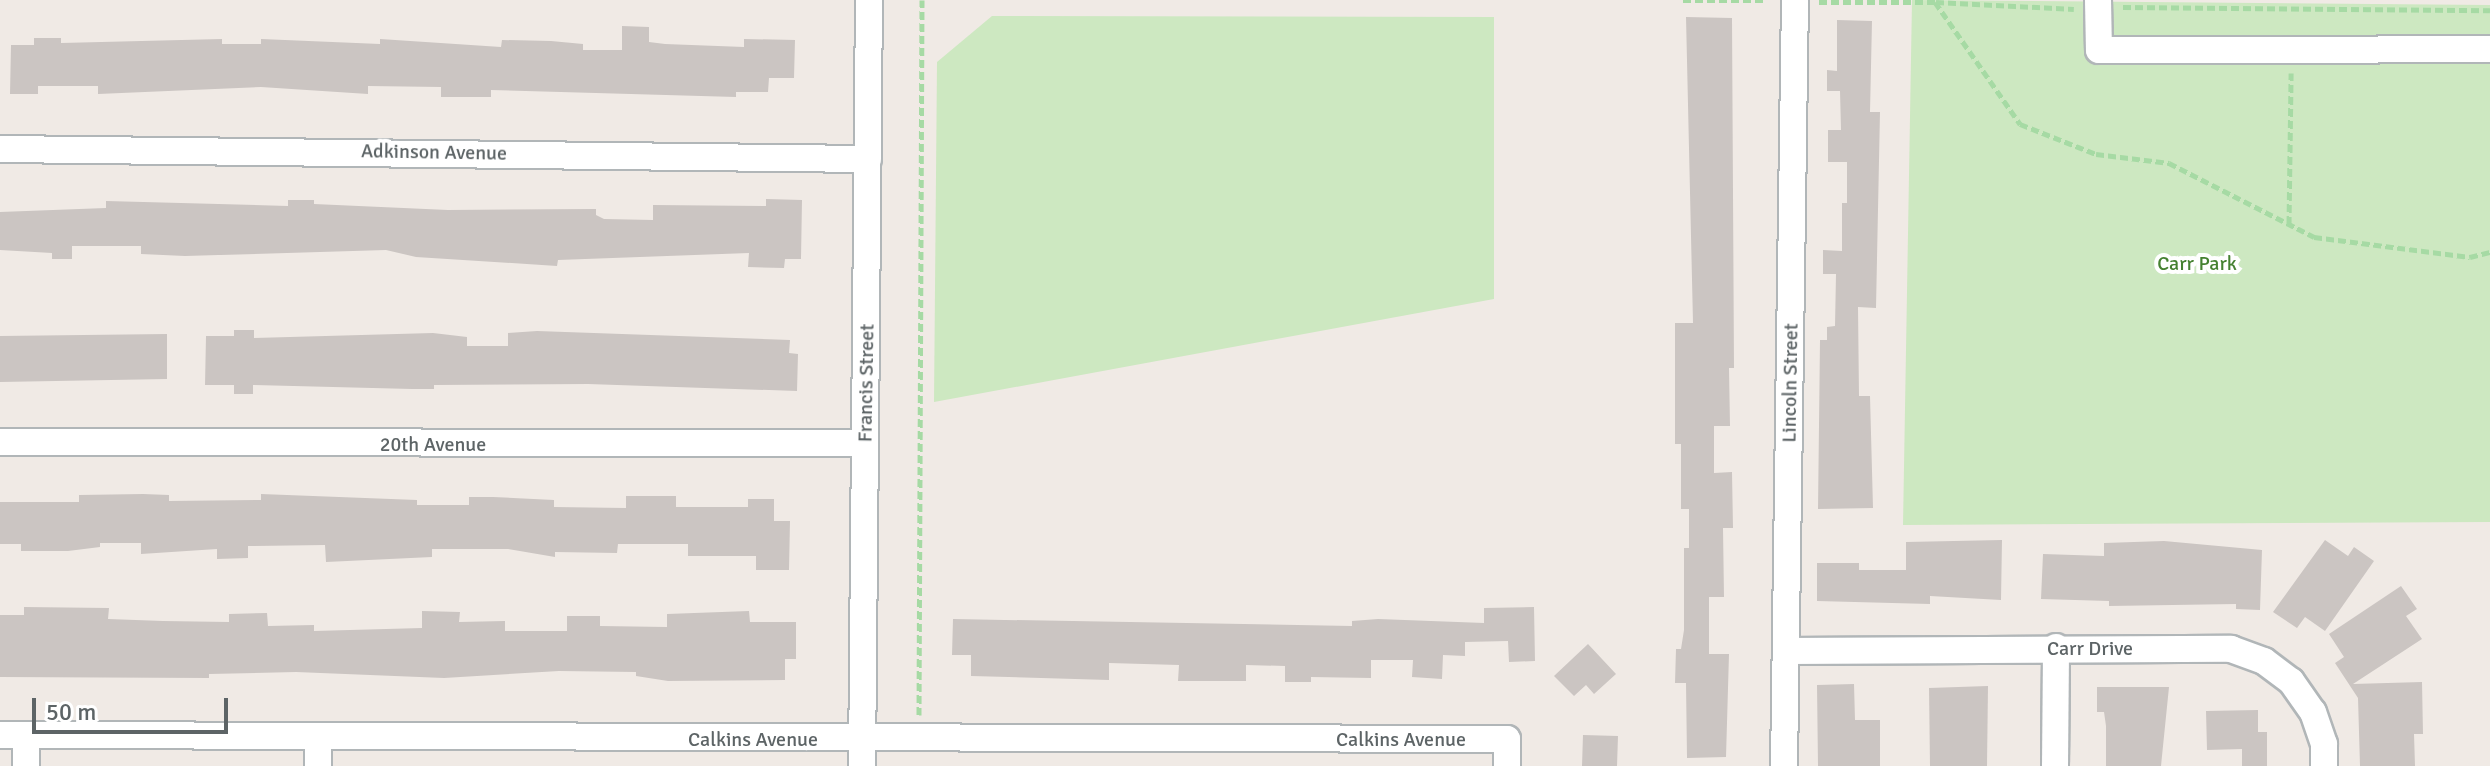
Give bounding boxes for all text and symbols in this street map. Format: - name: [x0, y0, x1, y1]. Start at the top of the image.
- street label: Adkinson Avenue: [361, 139, 507, 165]
- park label: Carr Park: [2157, 251, 2237, 275]
- street label: Lincoln Street: [1777, 323, 1803, 443]
- street label: Francis Street: [853, 324, 879, 442]
- street label: 20th Avenue: [380, 432, 486, 456]
- street label: Carr Drive: [2047, 636, 2133, 660]
- scale bar: [36, 682, 232, 732]
- text: 50 m: [46, 697, 96, 727]
- street label: Calkins Avenue: [688, 727, 818, 751]
- street label: Calkins Avenue: [1336, 727, 1466, 751]

